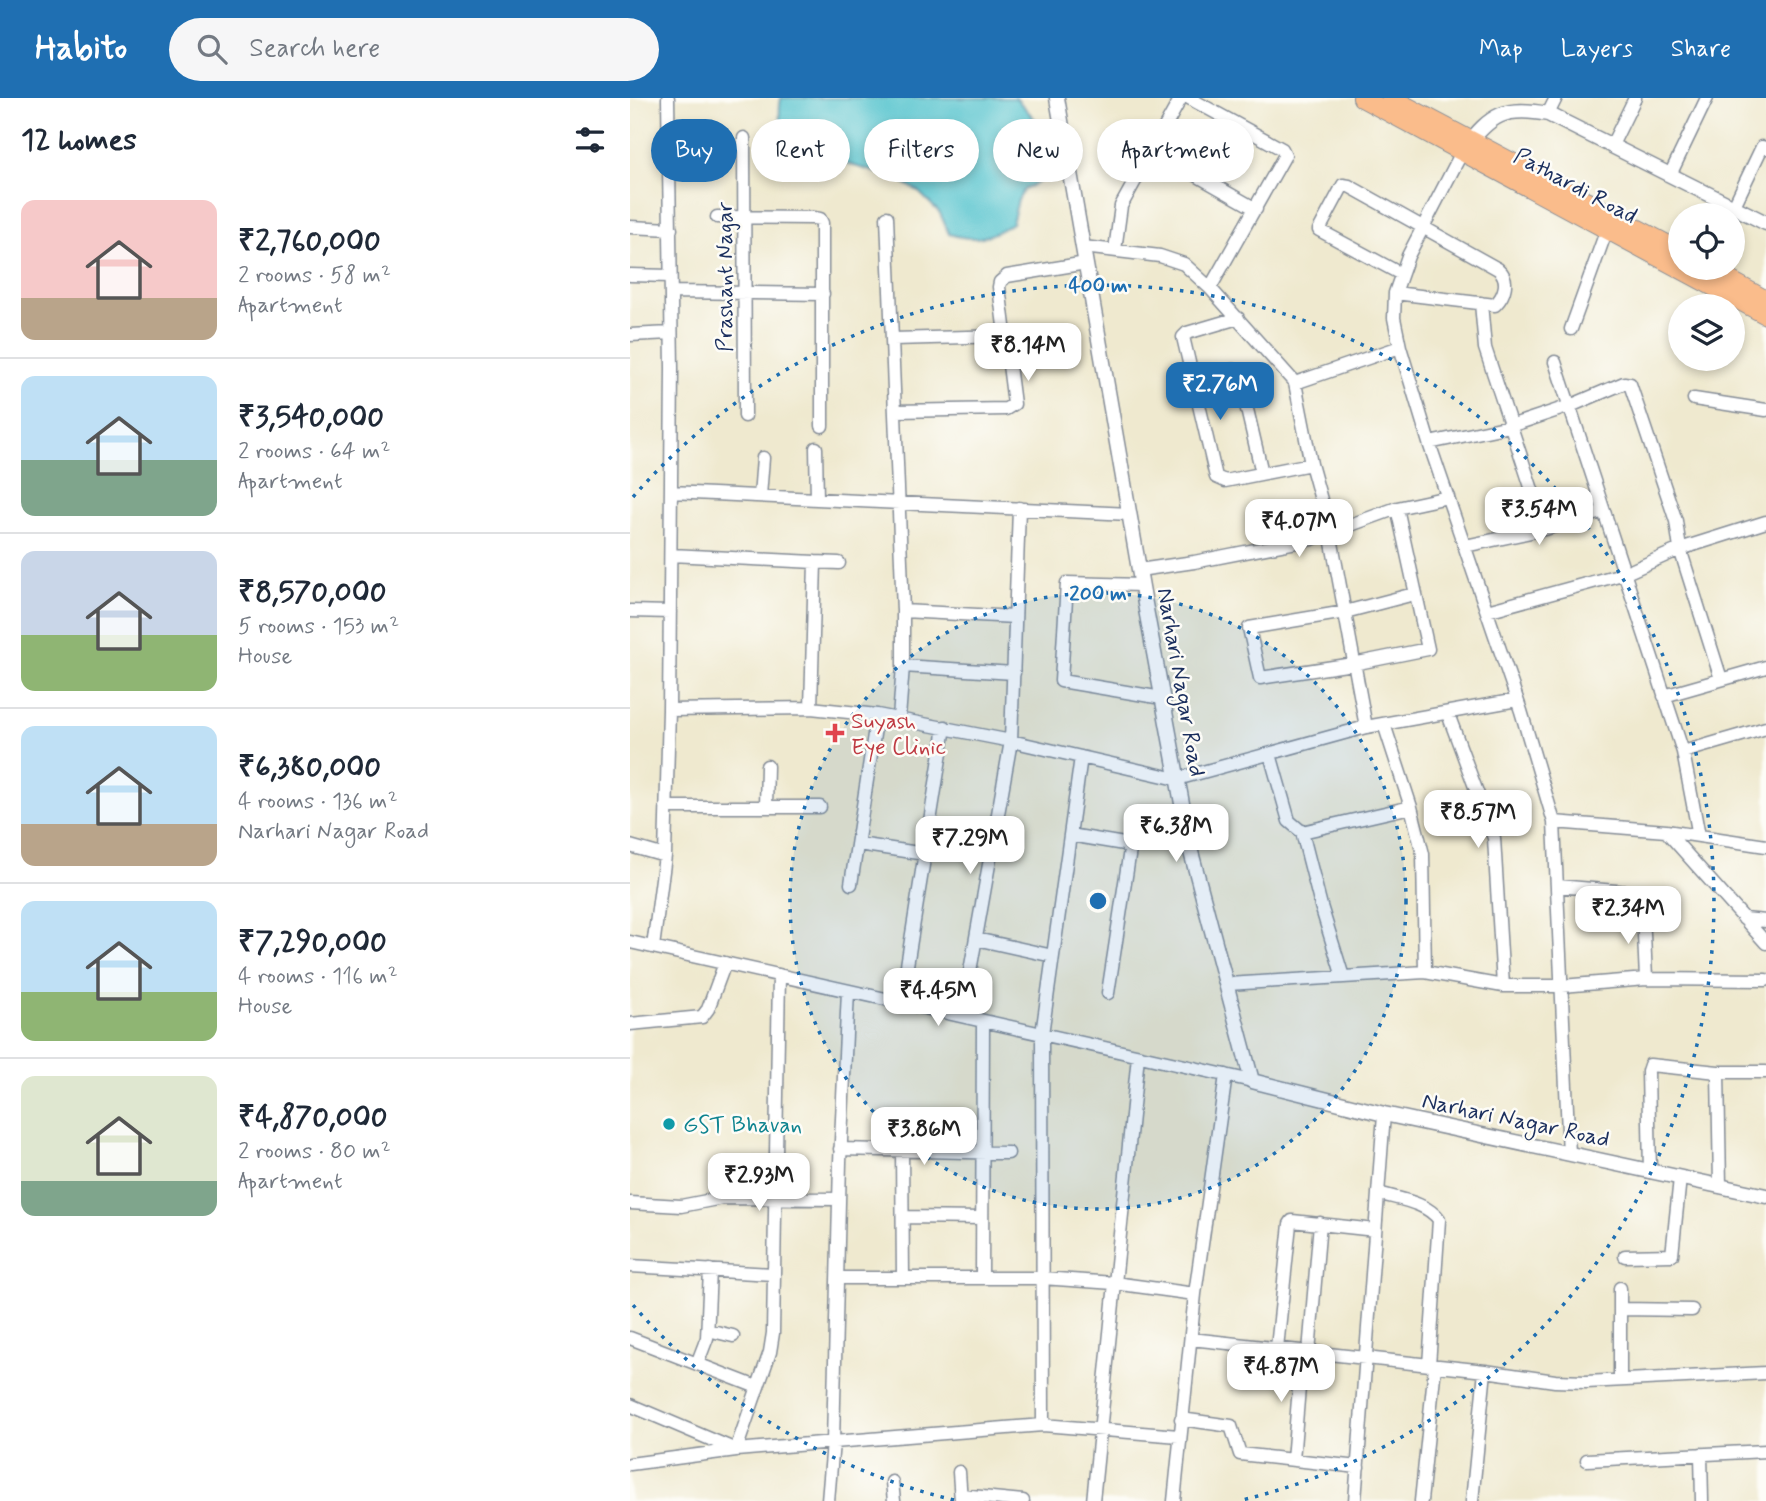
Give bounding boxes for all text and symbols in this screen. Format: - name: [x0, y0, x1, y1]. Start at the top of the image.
- search box: [169, 18, 659, 81]
- text: Habito: [35, 27, 127, 71]
- icon: search: [193, 30, 231, 68]
- text: Search here: [249, 32, 380, 66]
- text: Map: [1479, 34, 1523, 65]
- text: Layers: [1561, 34, 1633, 65]
- text: Share: [1671, 34, 1731, 65]
- chip: Buy: [651, 119, 737, 182]
- chip: Rent: [751, 119, 850, 182]
- chip: Filters: [864, 119, 979, 182]
- chip: New: [993, 119, 1083, 182]
- chip: Apartment: [1097, 119, 1254, 182]
- text: 12 homes: [21, 121, 137, 160]
- icon: filters: [571, 121, 609, 159]
- street label: Pathardi Road: [1508, 142, 1642, 232]
- street label: Prashant Nagar: [711, 202, 741, 352]
- map controls: [1668, 203, 1745, 371]
- button: locate: [1668, 203, 1745, 280]
- text: ₹2,760,000: [238, 222, 381, 261]
- icon: home: [77, 228, 161, 312]
- text: 2 rooms · 58 m²: [238, 261, 391, 291]
- text: 400 m: [1068, 272, 1128, 300]
- text: Apartment: [238, 291, 343, 321]
- button: layers: [1668, 294, 1745, 371]
- pin: ₹8.14M: [971, 324, 1085, 383]
- text: ₹8.14M: [990, 331, 1066, 361]
- pin: ₹2.76M: [1163, 362, 1277, 422]
- text: ₹2.76M: [1182, 370, 1258, 400]
- text: ₹3,540,000: [238, 398, 384, 437]
- icon: home: [77, 404, 161, 488]
- text: 2 rooms · 64 m²: [238, 437, 390, 467]
- text: Apartment: [238, 467, 343, 497]
- pin: ₹3.54M: [1482, 488, 1596, 547]
- text: ₹3.54M: [1501, 495, 1577, 525]
- pin: ₹4.07M: [1242, 500, 1356, 559]
- text: ₹4.07M: [1261, 507, 1337, 537]
- text: ₹8,570,000: [238, 573, 387, 612]
- icon: home: [77, 579, 161, 663]
- text: 200 m: [1069, 580, 1127, 608]
- street label: Narhari Nagar Road: [1147, 586, 1211, 779]
- text: 5 rooms · 153 m²: [238, 612, 399, 642]
- text: House: [238, 642, 292, 672]
- place label: Suyash Eye Clinic: [851, 707, 946, 763]
- marker: Suyash Eye Clinic: [825, 723, 845, 743]
- text: ₹6,380,000: [238, 748, 381, 787]
- icon: home: [77, 754, 161, 838]
- text: 4 rooms · 136 m²: [238, 787, 398, 817]
- pin: ₹8.57M: [1421, 790, 1535, 850]
- text: ₹8.57M: [1440, 798, 1516, 828]
- pin: ₹6.38M: [1119, 804, 1233, 864]
- text: ₹6.38M: [1140, 812, 1212, 842]
- pin: ₹7.29M: [913, 816, 1027, 876]
- text: Narhari Nagar Road: [238, 817, 429, 847]
- text: ₹7.29M: [931, 824, 1009, 854]
- pin: ₹2.34M: [1571, 886, 1685, 946]
- centre of rings: [1086, 889, 1110, 913]
- text: ₹2.34M: [1591, 894, 1665, 924]
- text: ₹7,290,000: [238, 923, 387, 962]
- icon: home: [77, 929, 161, 1013]
- text: 4 rooms · 116 m²: [238, 962, 398, 992]
- pin: ₹4.45M: [881, 968, 995, 1028]
- text: ₹4.45M: [899, 976, 977, 1006]
- text: House: [238, 992, 292, 1022]
- street label: Narhari Nagar Road: [1419, 1086, 1612, 1157]
- text: ₹4,870,000: [238, 1098, 388, 1137]
- icon: home: [77, 1104, 161, 1188]
- pin: ₹3.86M: [867, 1108, 981, 1167]
- place label: GST Bhavan: [683, 1111, 802, 1141]
- text: ₹3.86M: [887, 1115, 961, 1145]
- marker: GST Bhavan: [661, 1116, 677, 1132]
- text: 2 rooms · 80 m²: [238, 1137, 391, 1167]
- pin: ₹2.93M: [702, 1154, 816, 1213]
- text: ₹2.93M: [724, 1161, 794, 1191]
- text: Apartment: [238, 1167, 343, 1197]
- pin: ₹4.87M: [1224, 1344, 1338, 1404]
- text: ₹4.87M: [1243, 1352, 1319, 1382]

